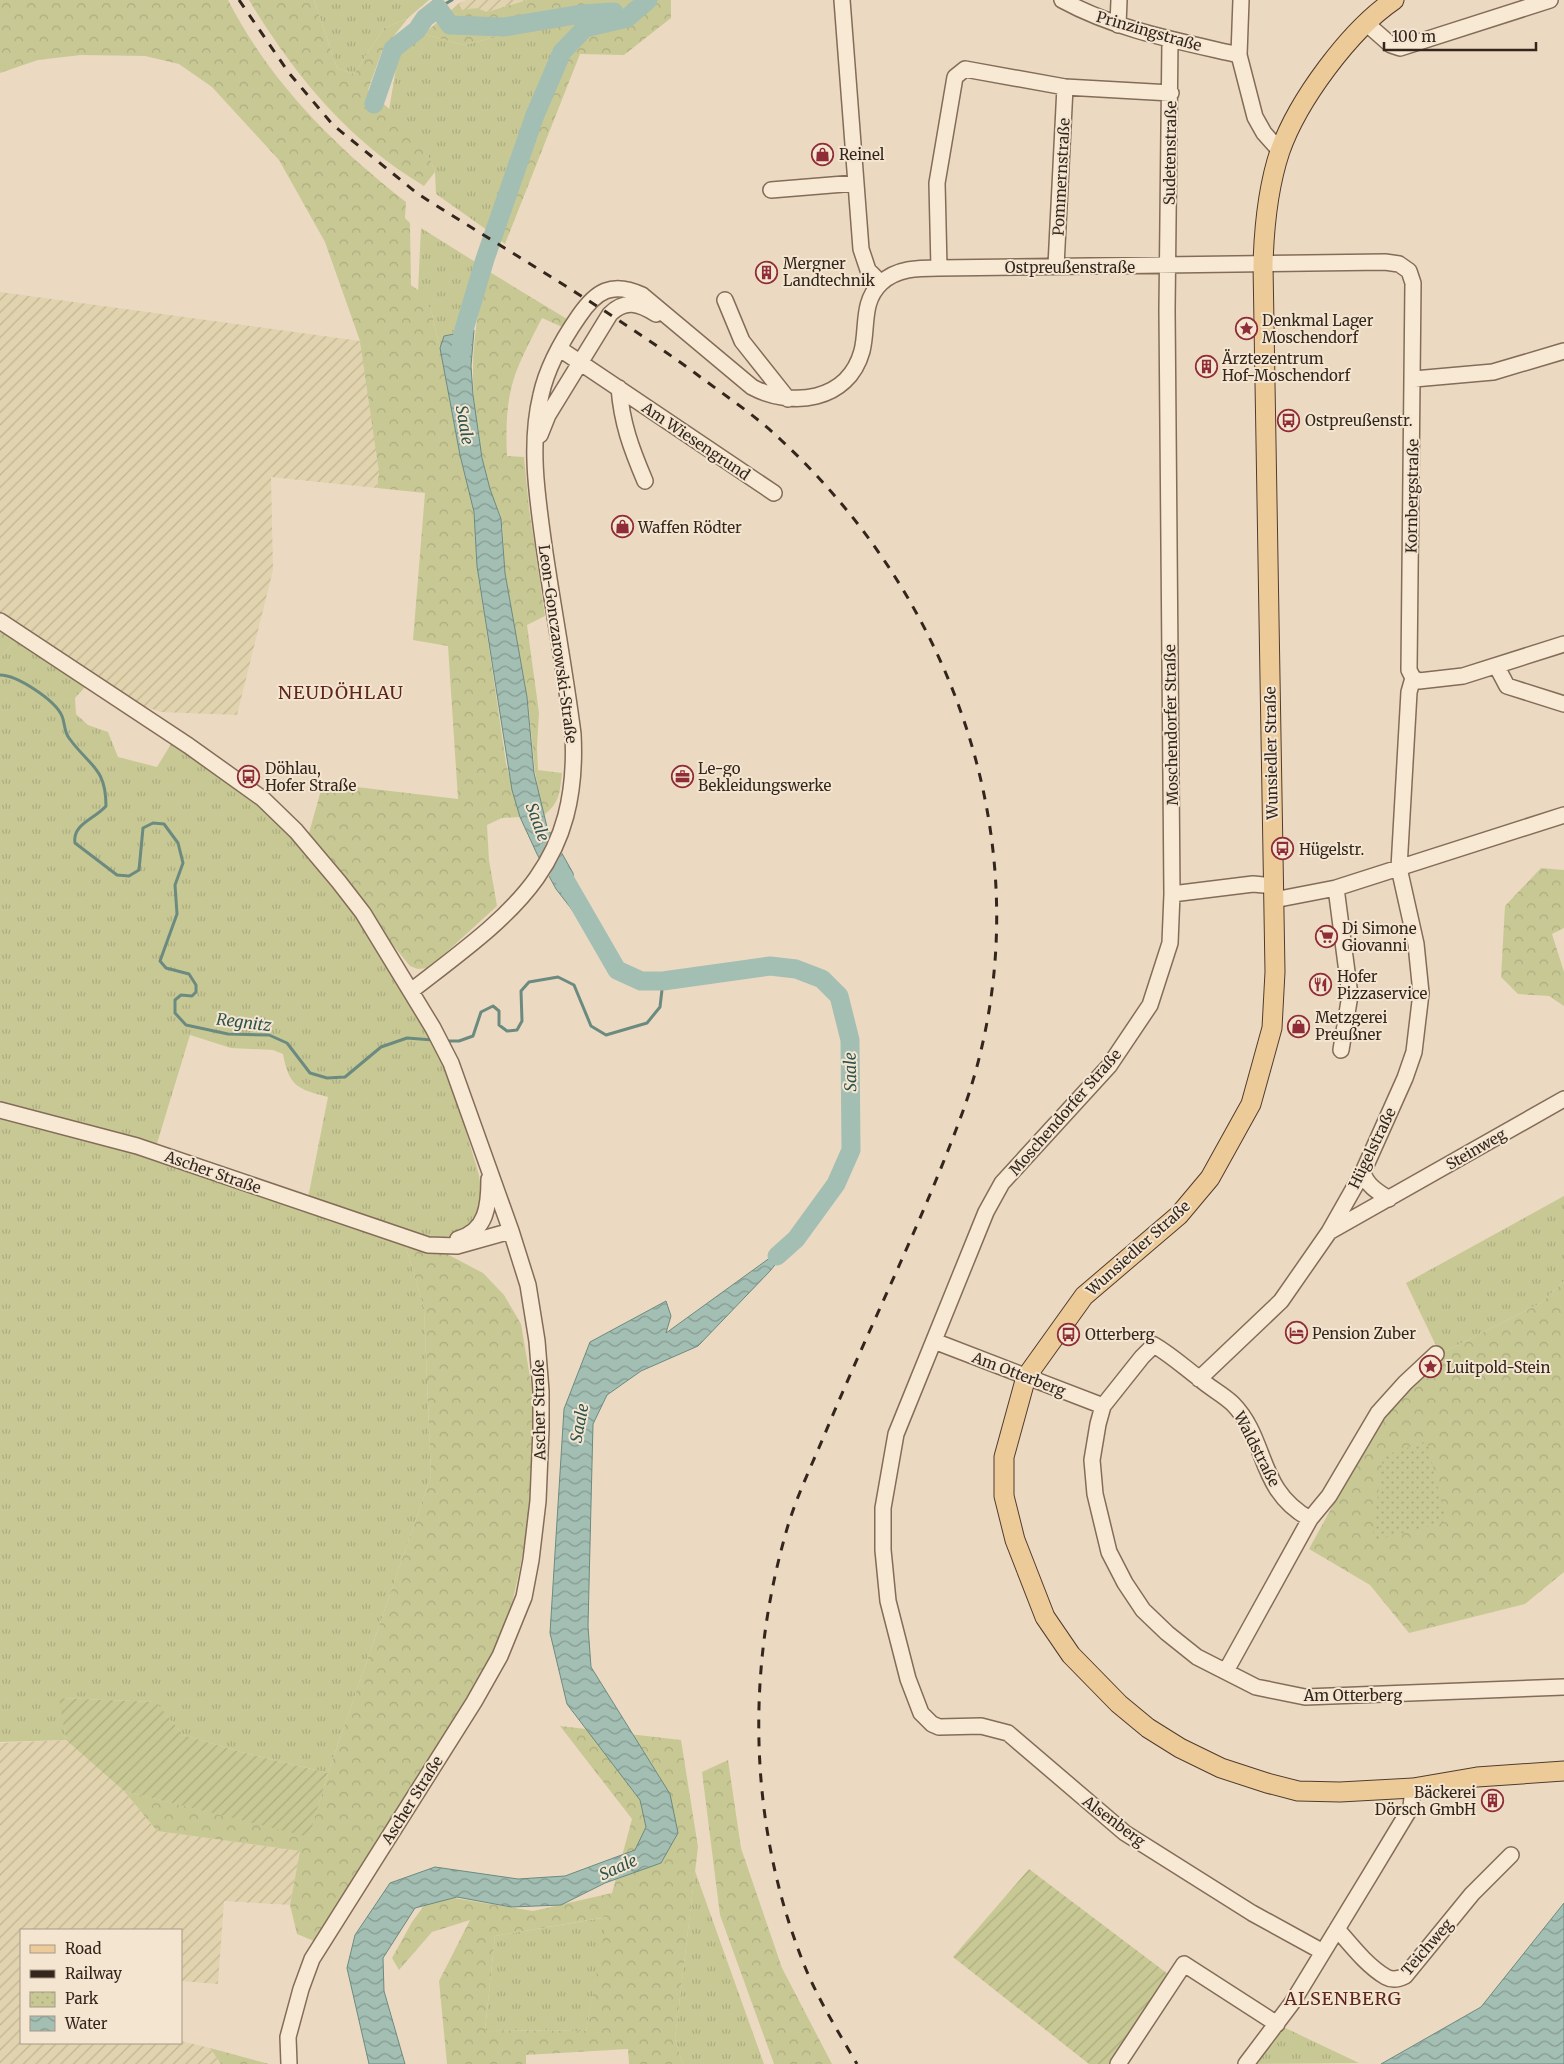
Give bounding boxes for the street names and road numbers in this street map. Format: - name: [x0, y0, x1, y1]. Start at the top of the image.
- street label: Prinzingstraße: [1094, 7, 1204, 55]
- street label: Sudetenstraße: [1160, 101, 1180, 205]
- street label: Pommernstraße: [1048, 117, 1074, 236]
- street label: Ostpreußenstraße: [1005, 258, 1135, 277]
- street label: Am Wiesengrund: [638, 397, 754, 484]
- street label: Kornbergstraße: [1402, 439, 1422, 553]
- street label: Leon-Gonczarowski-Straße: [535, 543, 581, 745]
- street label: Moschendorfer Straße: [1160, 644, 1182, 806]
- street label: Wunsiedler Straße: [1260, 686, 1282, 821]
- street label: Moschendorfer Straße: [1005, 1045, 1125, 1179]
- street label: Hügelstraße: [1344, 1104, 1400, 1192]
- street label: Steinweg: [1443, 1124, 1509, 1174]
- street label: Ascher Straße: [161, 1146, 264, 1197]
- street label: Wunsiedler Straße: [1081, 1196, 1194, 1300]
- street label: Am Otterberg: [969, 1347, 1068, 1401]
- street label: Ascher Straße: [529, 1359, 549, 1461]
- street label: Waldstraße: [1229, 1407, 1284, 1490]
- street label: Am Otterberg: [1303, 1686, 1402, 1705]
- street label: Ascher Straße: [377, 1752, 447, 1849]
- street label: Alsenberg: [1078, 1791, 1149, 1851]
- street label: Teichweg: [1397, 1915, 1457, 1979]

